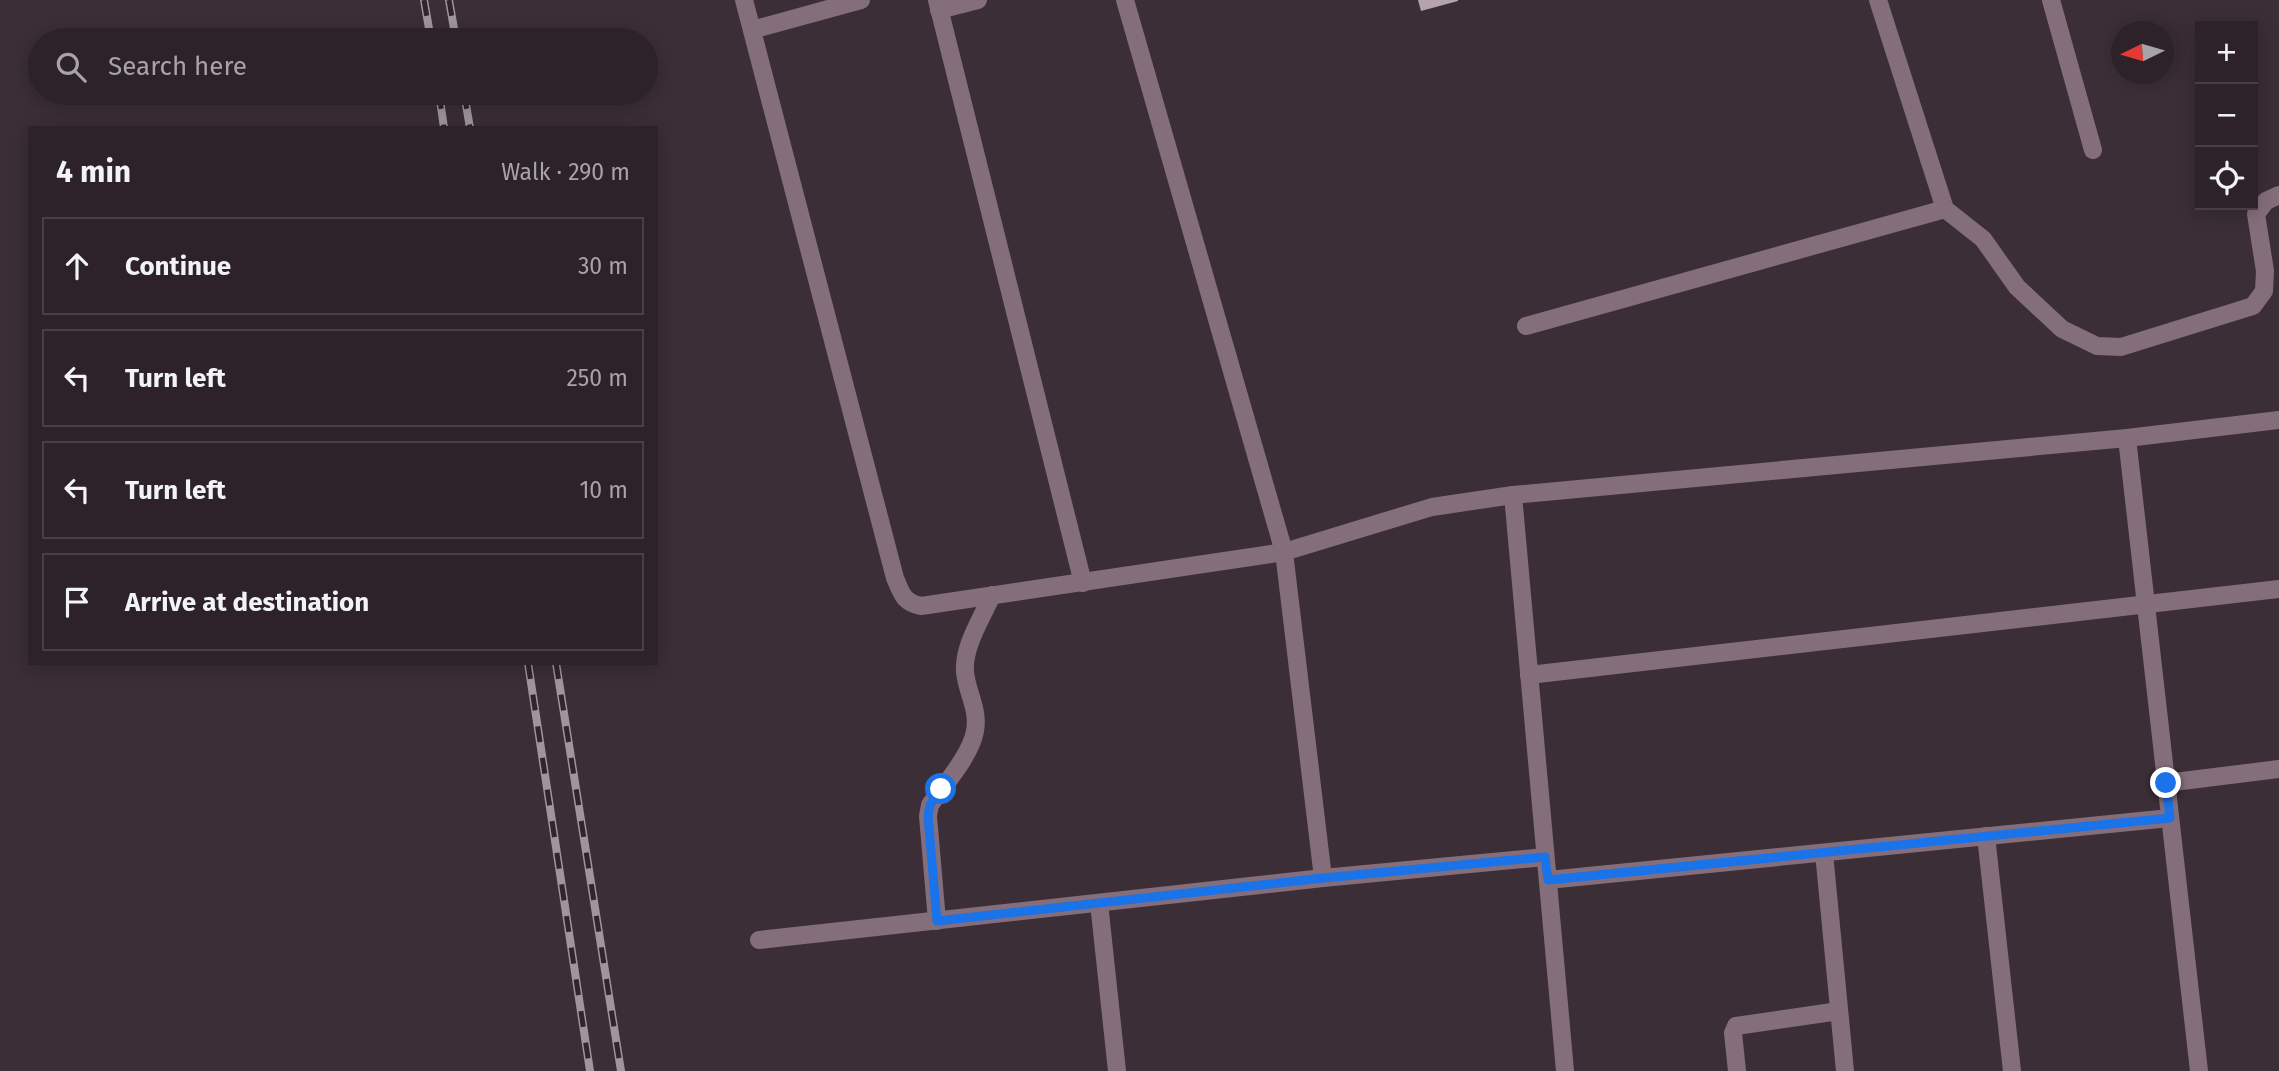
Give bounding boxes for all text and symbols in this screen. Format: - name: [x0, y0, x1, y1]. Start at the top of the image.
- north arrow: [2111, 21, 2174, 84]
- map controls: [2195, 21, 2258, 210]
- button: +: [2195, 21, 2258, 84]
- search box: [28, 28, 658, 105]
- icon: search: [52, 48, 90, 86]
- text: Search here: [108, 51, 247, 82]
- button: −: [2195, 84, 2258, 147]
- button: locate: [2195, 147, 2258, 210]
- text: 4 min: [56, 154, 131, 190]
- text: Walk · 290 m: [501, 158, 630, 186]
- icon: ahead: [58, 247, 96, 285]
- text: Continue: [125, 251, 231, 282]
- text: 30 m: [578, 252, 628, 280]
- icon: left: [58, 359, 96, 397]
- text: Turn left: [125, 363, 226, 394]
- text: 250 m: [566, 364, 628, 392]
- icon: left: [58, 471, 96, 509]
- text: Turn left: [125, 475, 226, 506]
- text: 10 m: [579, 476, 628, 504]
- icon: arrive: [58, 583, 96, 621]
- text: Arrive at destination: [125, 587, 369, 618]
- route end: [2150, 767, 2181, 798]
- route start: [925, 773, 956, 804]

